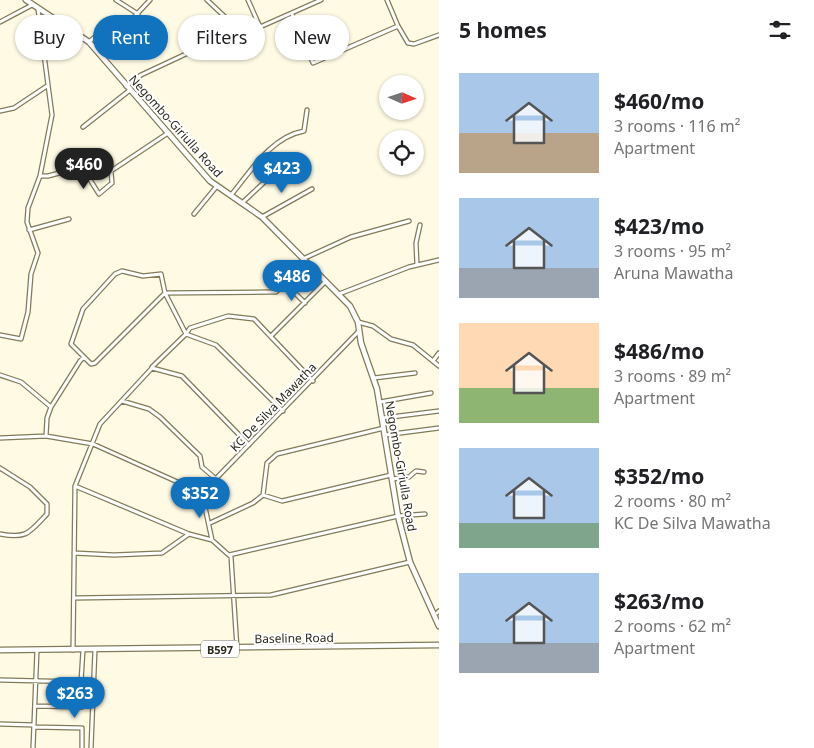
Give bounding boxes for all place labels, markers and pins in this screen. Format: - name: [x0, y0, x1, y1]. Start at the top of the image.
- pin: $460: [54, 148, 114, 190]
- pin: $423: [252, 152, 312, 194]
- pin: $486: [262, 260, 322, 302]
- pin: $352: [170, 476, 230, 519]
- pin: $263: [45, 676, 105, 719]

